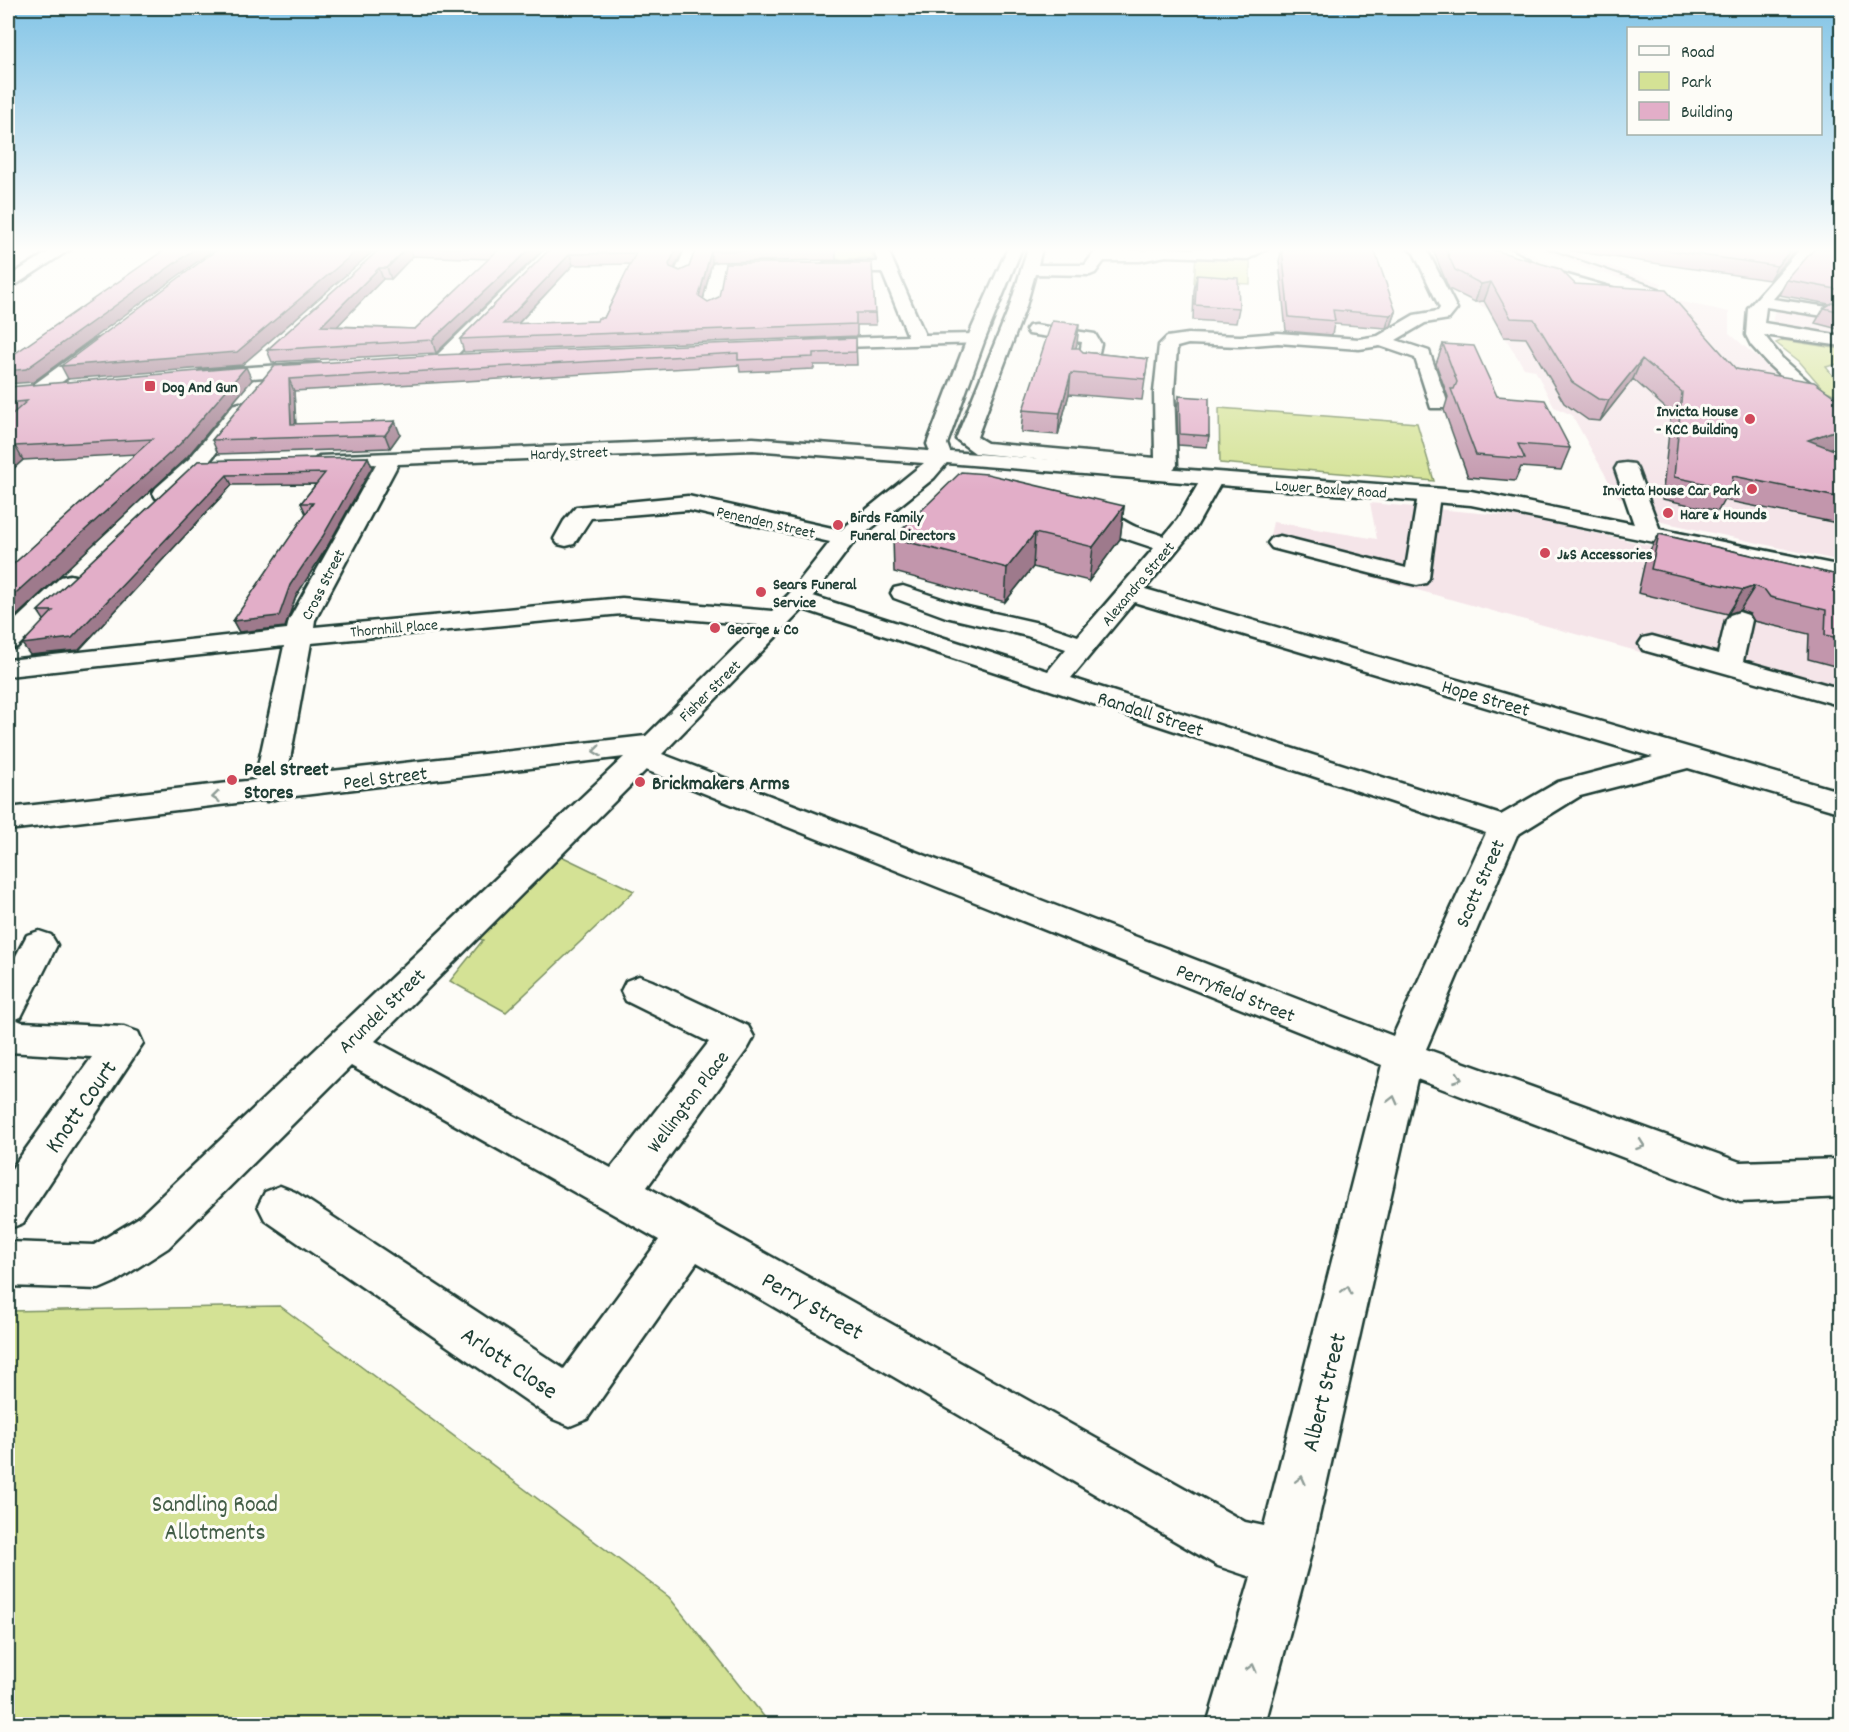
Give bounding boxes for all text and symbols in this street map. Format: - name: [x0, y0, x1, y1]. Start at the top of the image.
- legend: [1627, 27, 1822, 135]
- text: Road: [1681, 41, 1715, 66]
- text: Park: [1681, 71, 1712, 96]
- text: Building: [1681, 101, 1733, 126]
- place label: Dog And Gun: [162, 377, 238, 400]
- marker: Dog And Gun: [143, 379, 157, 393]
- place label: Invicta House - KCC Building: [1656, 401, 1738, 442]
- marker: Invicta House - KCC Building: [1743, 412, 1757, 426]
- street label: Hardy Street: [530, 442, 609, 467]
- street label: Lower Boxley Road: [1274, 475, 1388, 506]
- place label: Invicta House Car Park: [1603, 480, 1740, 503]
- marker: Invicta House Car Park: [1745, 482, 1759, 496]
- street label: Penenden Street: [714, 501, 817, 546]
- place label: Hare & Hounds: [1680, 504, 1767, 527]
- marker: Hare & Hounds: [1661, 506, 1675, 520]
- place label: Birds Family Funeral Directors: [850, 507, 956, 548]
- marker: Birds Family Funeral Directors: [831, 518, 845, 532]
- street label: Alexandra Street: [1097, 537, 1181, 632]
- place label: J&S Accessories: [1557, 544, 1653, 567]
- street label: Cross Street: [297, 546, 352, 625]
- marker: J&S Accessories: [1538, 546, 1552, 560]
- place label: Sears Funeral Service: [773, 574, 857, 615]
- marker: Sears Funeral Service: [754, 585, 768, 599]
- street label: Thornhill Place: [349, 614, 439, 645]
- place label: George & Co: [727, 619, 799, 642]
- marker: George & Co: [708, 621, 722, 635]
- street label: Fisher Street: [674, 655, 747, 728]
- street label: Hope Street: [1438, 674, 1532, 726]
- street label: Randall Street: [1094, 686, 1207, 746]
- one-way arrow: [593, 744, 602, 757]
- place label: Peel Street Stores: [244, 757, 329, 808]
- street label: Peel Street: [342, 761, 429, 799]
- place label: Brickmakers Arms: [652, 771, 790, 799]
- marker: Peel Street Stores: [225, 773, 239, 787]
- marker: Brickmakers Arms: [633, 775, 647, 789]
- one-way arrow: [211, 790, 220, 802]
- street label: Scott Street: [1450, 836, 1514, 933]
- street label: Perryfield Street: [1171, 958, 1299, 1031]
- street label: Arundel Street: [333, 963, 433, 1061]
- street label: Wellington Place: [642, 1046, 737, 1160]
- street label: Knott Court: [38, 1054, 127, 1161]
- one-way arrow: [1452, 1070, 1463, 1083]
- one-way arrow: [1385, 1096, 1398, 1106]
- one-way arrow: [1635, 1138, 1646, 1151]
- street label: Perry Street: [754, 1265, 869, 1351]
- one-way arrow: [1340, 1285, 1353, 1295]
- street label: Arlott Close: [453, 1319, 564, 1409]
- street label: Albert Street: [1295, 1330, 1357, 1456]
- one-way arrow: [1294, 1475, 1307, 1485]
- park label: Sandling Road Allotments: [152, 1489, 278, 1551]
- one-way arrow: [1245, 1663, 1257, 1674]

